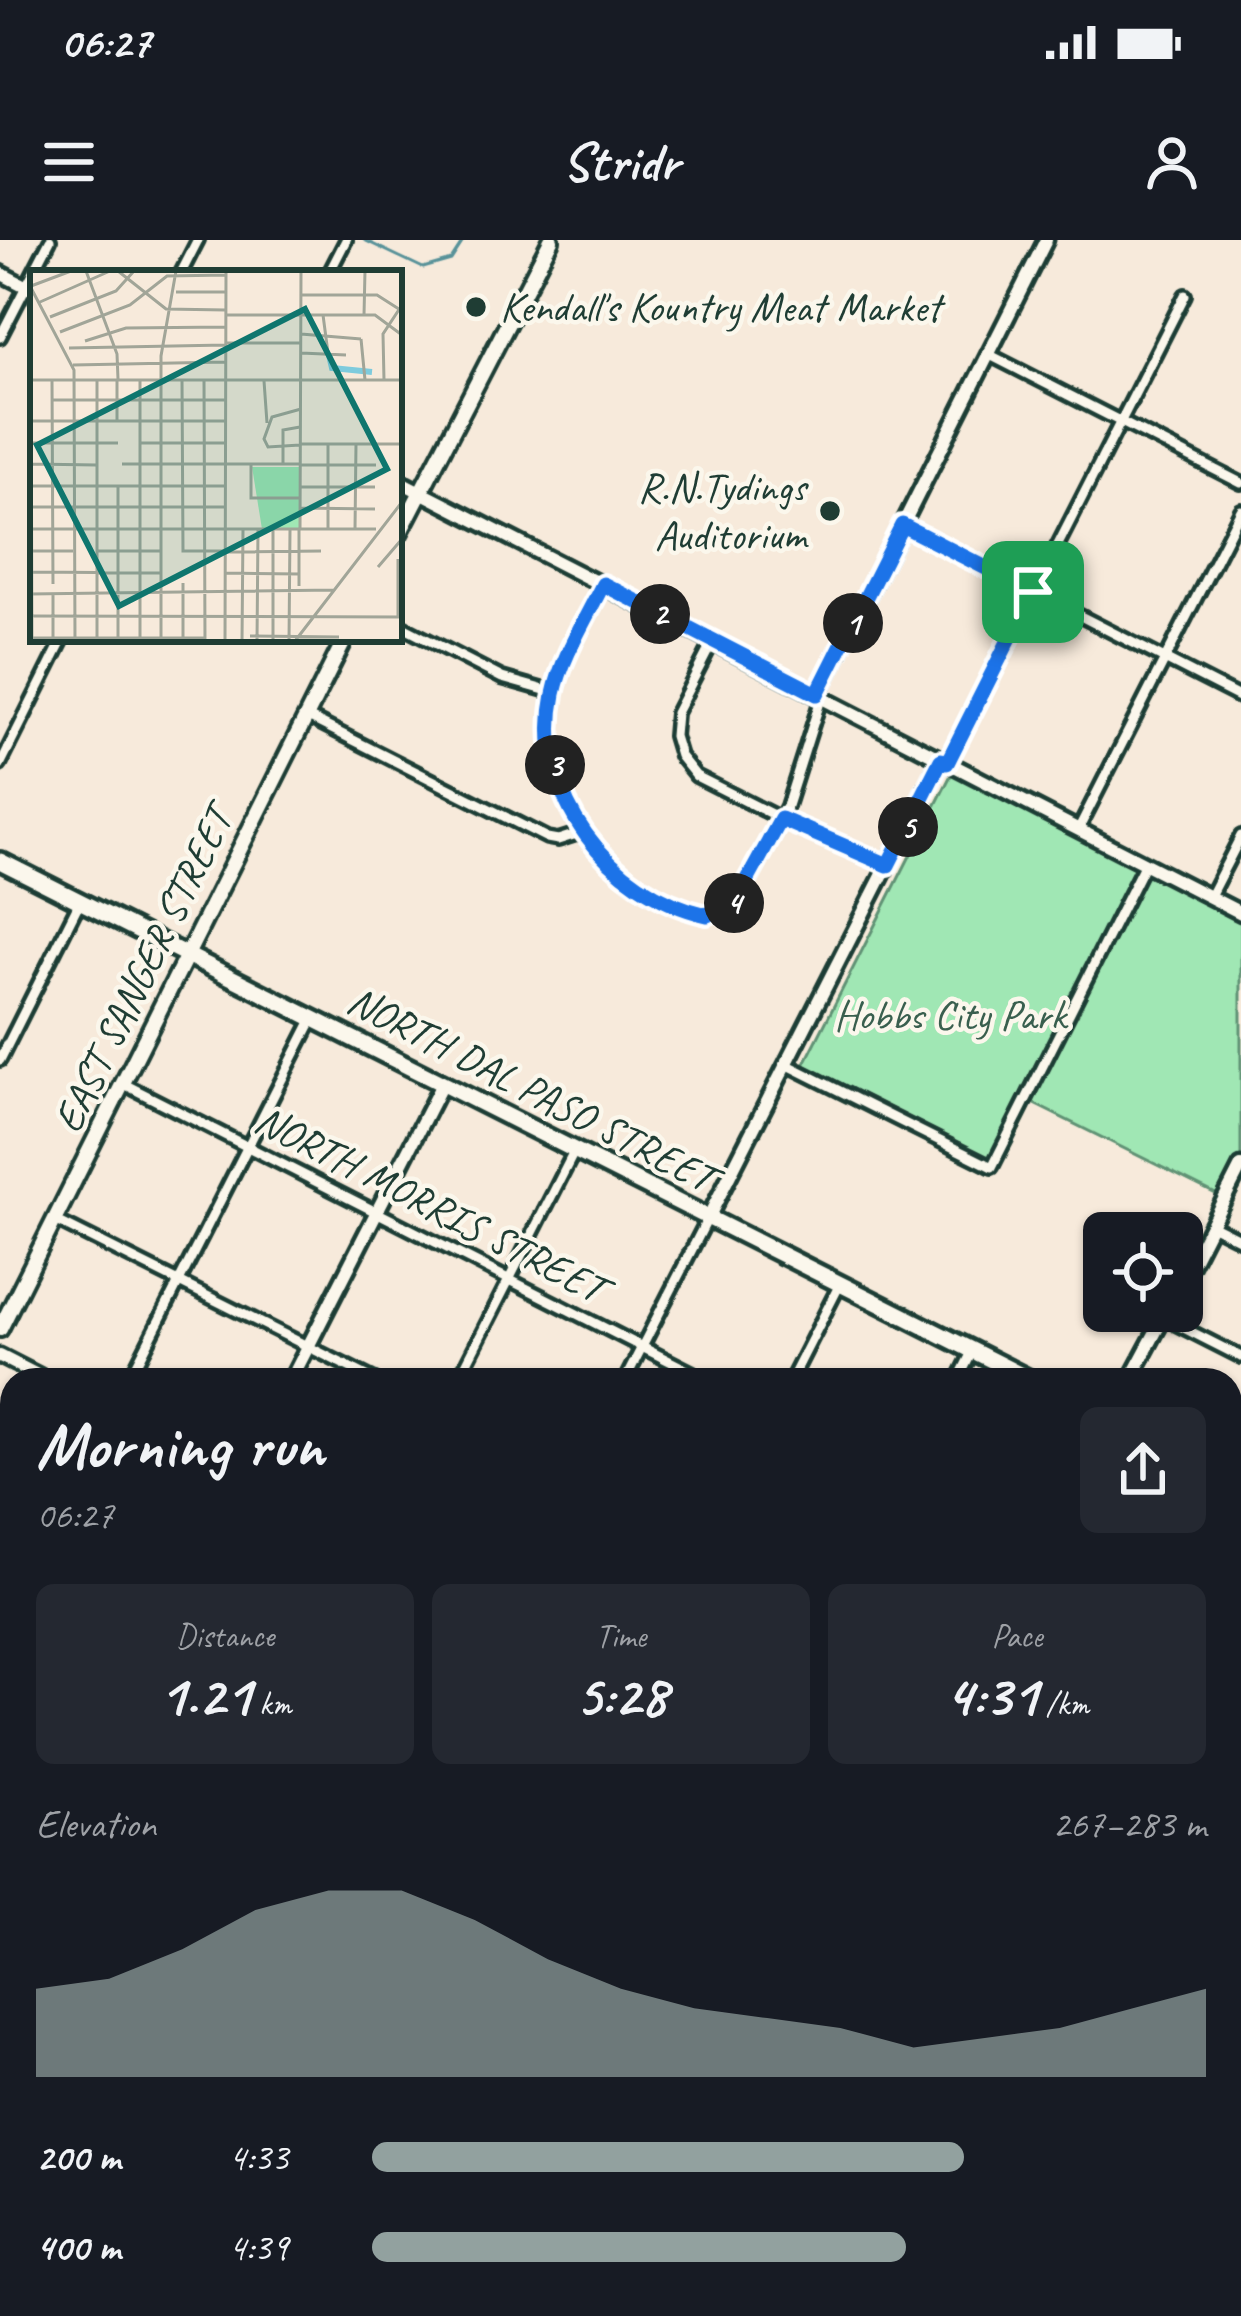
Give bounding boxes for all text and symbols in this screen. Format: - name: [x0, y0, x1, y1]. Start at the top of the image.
- text: 06:27: [60, 14, 151, 71]
- text: Stridr: [562, 128, 679, 196]
- icon: menu: [36, 129, 102, 195]
- icon: person: [1139, 129, 1205, 195]
- inset map: [30, 270, 402, 642]
- place label: Kendall's Kountry Meat Market: [500, 281, 946, 334]
- marker: Kendall's Kountry Meat Market: [463, 294, 489, 320]
- place label: R.N.Tydings Auditorium: [638, 461, 810, 562]
- marker: R.N.Tydings Auditorium: [817, 498, 843, 524]
- pin: [982, 541, 1084, 643]
- icon: arrive: [1000, 559, 1066, 625]
- pin: 2: [630, 584, 690, 644]
- text: 2: [653, 593, 667, 635]
- pin: 1: [823, 593, 883, 653]
- text: 1: [846, 602, 860, 644]
- pin: 3: [525, 735, 585, 795]
- text: 3: [548, 744, 562, 786]
- street label: EAST SANGER STREET: [41, 791, 248, 1141]
- pin: 5: [878, 797, 938, 857]
- text: 5: [901, 806, 915, 848]
- pin: 4: [704, 873, 764, 933]
- text: 4: [727, 882, 741, 924]
- street label: NORTH DAL PASO STREET: [339, 974, 733, 1209]
- park label: Hobbs City Park: [834, 989, 1070, 1042]
- street label: NORTH MORRIS STREET: [246, 1093, 623, 1320]
- map controls: [1083, 1212, 1203, 1332]
- button: locate: [1083, 1212, 1203, 1332]
- text: Morning run: [36, 1404, 324, 1487]
- button: share: [1080, 1407, 1206, 1533]
- text: 06:27: [36, 1491, 114, 1540]
- text: Distance: [176, 1615, 274, 1657]
- text: Time: [596, 1615, 646, 1657]
- text: Pace: [992, 1615, 1042, 1657]
- text: 1.21: [158, 1657, 251, 1733]
- text: 5:28: [575, 1657, 667, 1733]
- text: 4:31: [945, 1657, 1038, 1733]
- text: km: [251, 1683, 292, 1725]
- text: /km: [1038, 1683, 1089, 1725]
- text: Elevation: [36, 1800, 156, 1849]
- text: 267–283 m: [1052, 1800, 1206, 1849]
- text: 200 m: [36, 2133, 120, 2182]
- text: 4:33: [228, 2133, 288, 2182]
- text: 400 m: [36, 2223, 120, 2272]
- text: 4:39: [228, 2223, 288, 2272]

